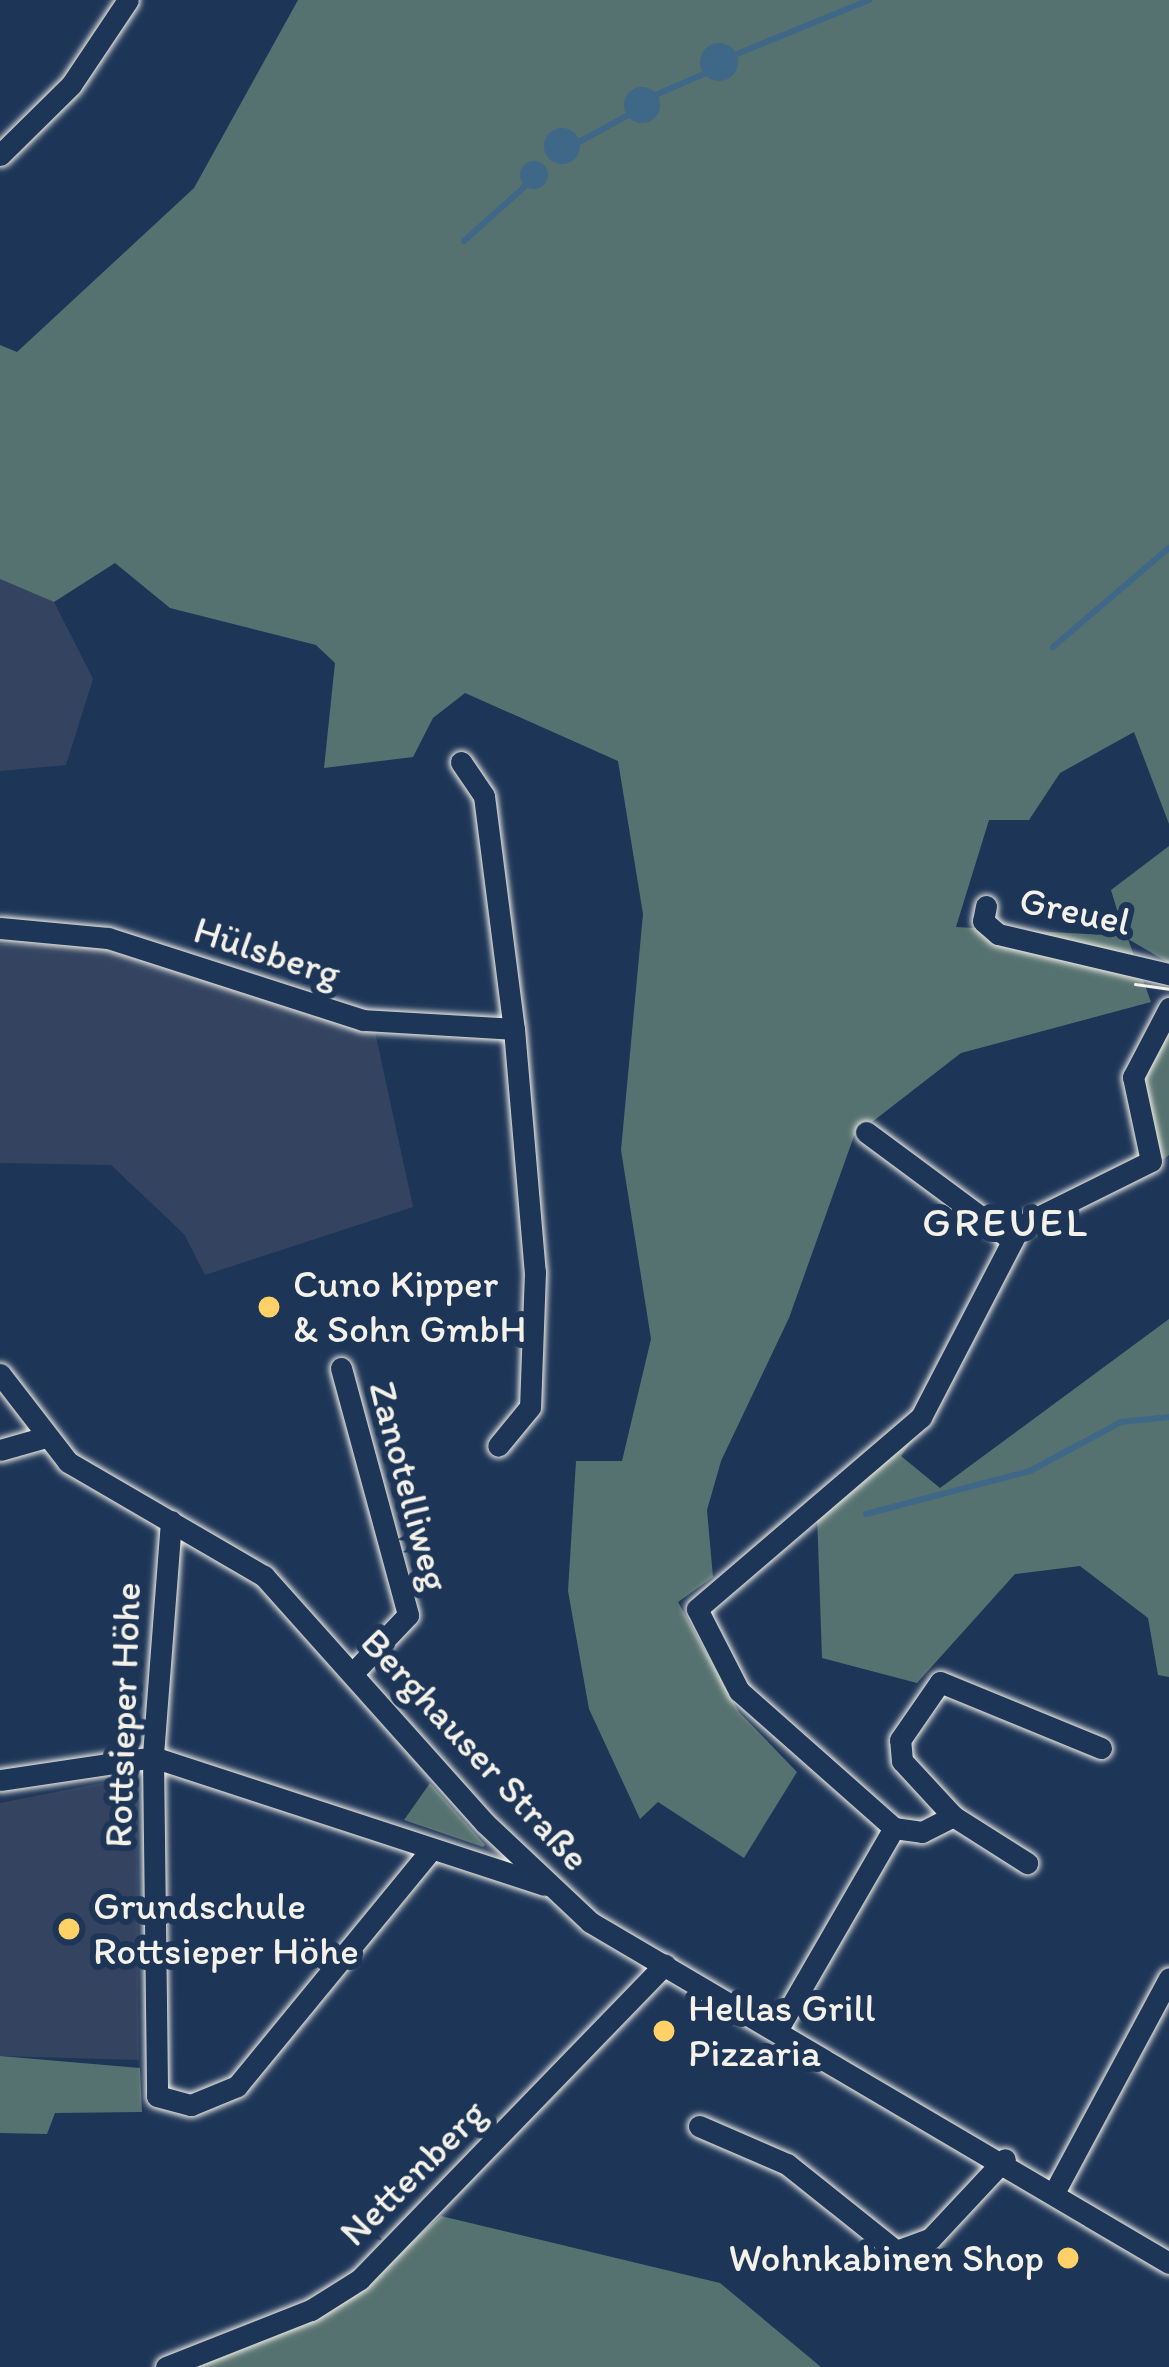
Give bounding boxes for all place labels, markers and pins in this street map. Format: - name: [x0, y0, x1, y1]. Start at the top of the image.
- place label: Cuno Kipper & Sohn GmbH: [293, 1262, 526, 1353]
- marker: Cuno Kipper & Sohn GmbH: [256, 1294, 282, 1320]
- place label: Grundschule Rottsieper Höhe: [93, 1884, 359, 1975]
- marker: Grundschule Rottsieper Höhe: [56, 1916, 82, 1942]
- place label: Hellas Grill Pizzaria: [688, 1986, 876, 2077]
- marker: Hellas Grill Pizzaria: [651, 2018, 677, 2044]
- place label: Wohnkabinen Shop: [728, 2235, 1044, 2281]
- marker: Wohnkabinen Shop: [1055, 2245, 1081, 2271]

